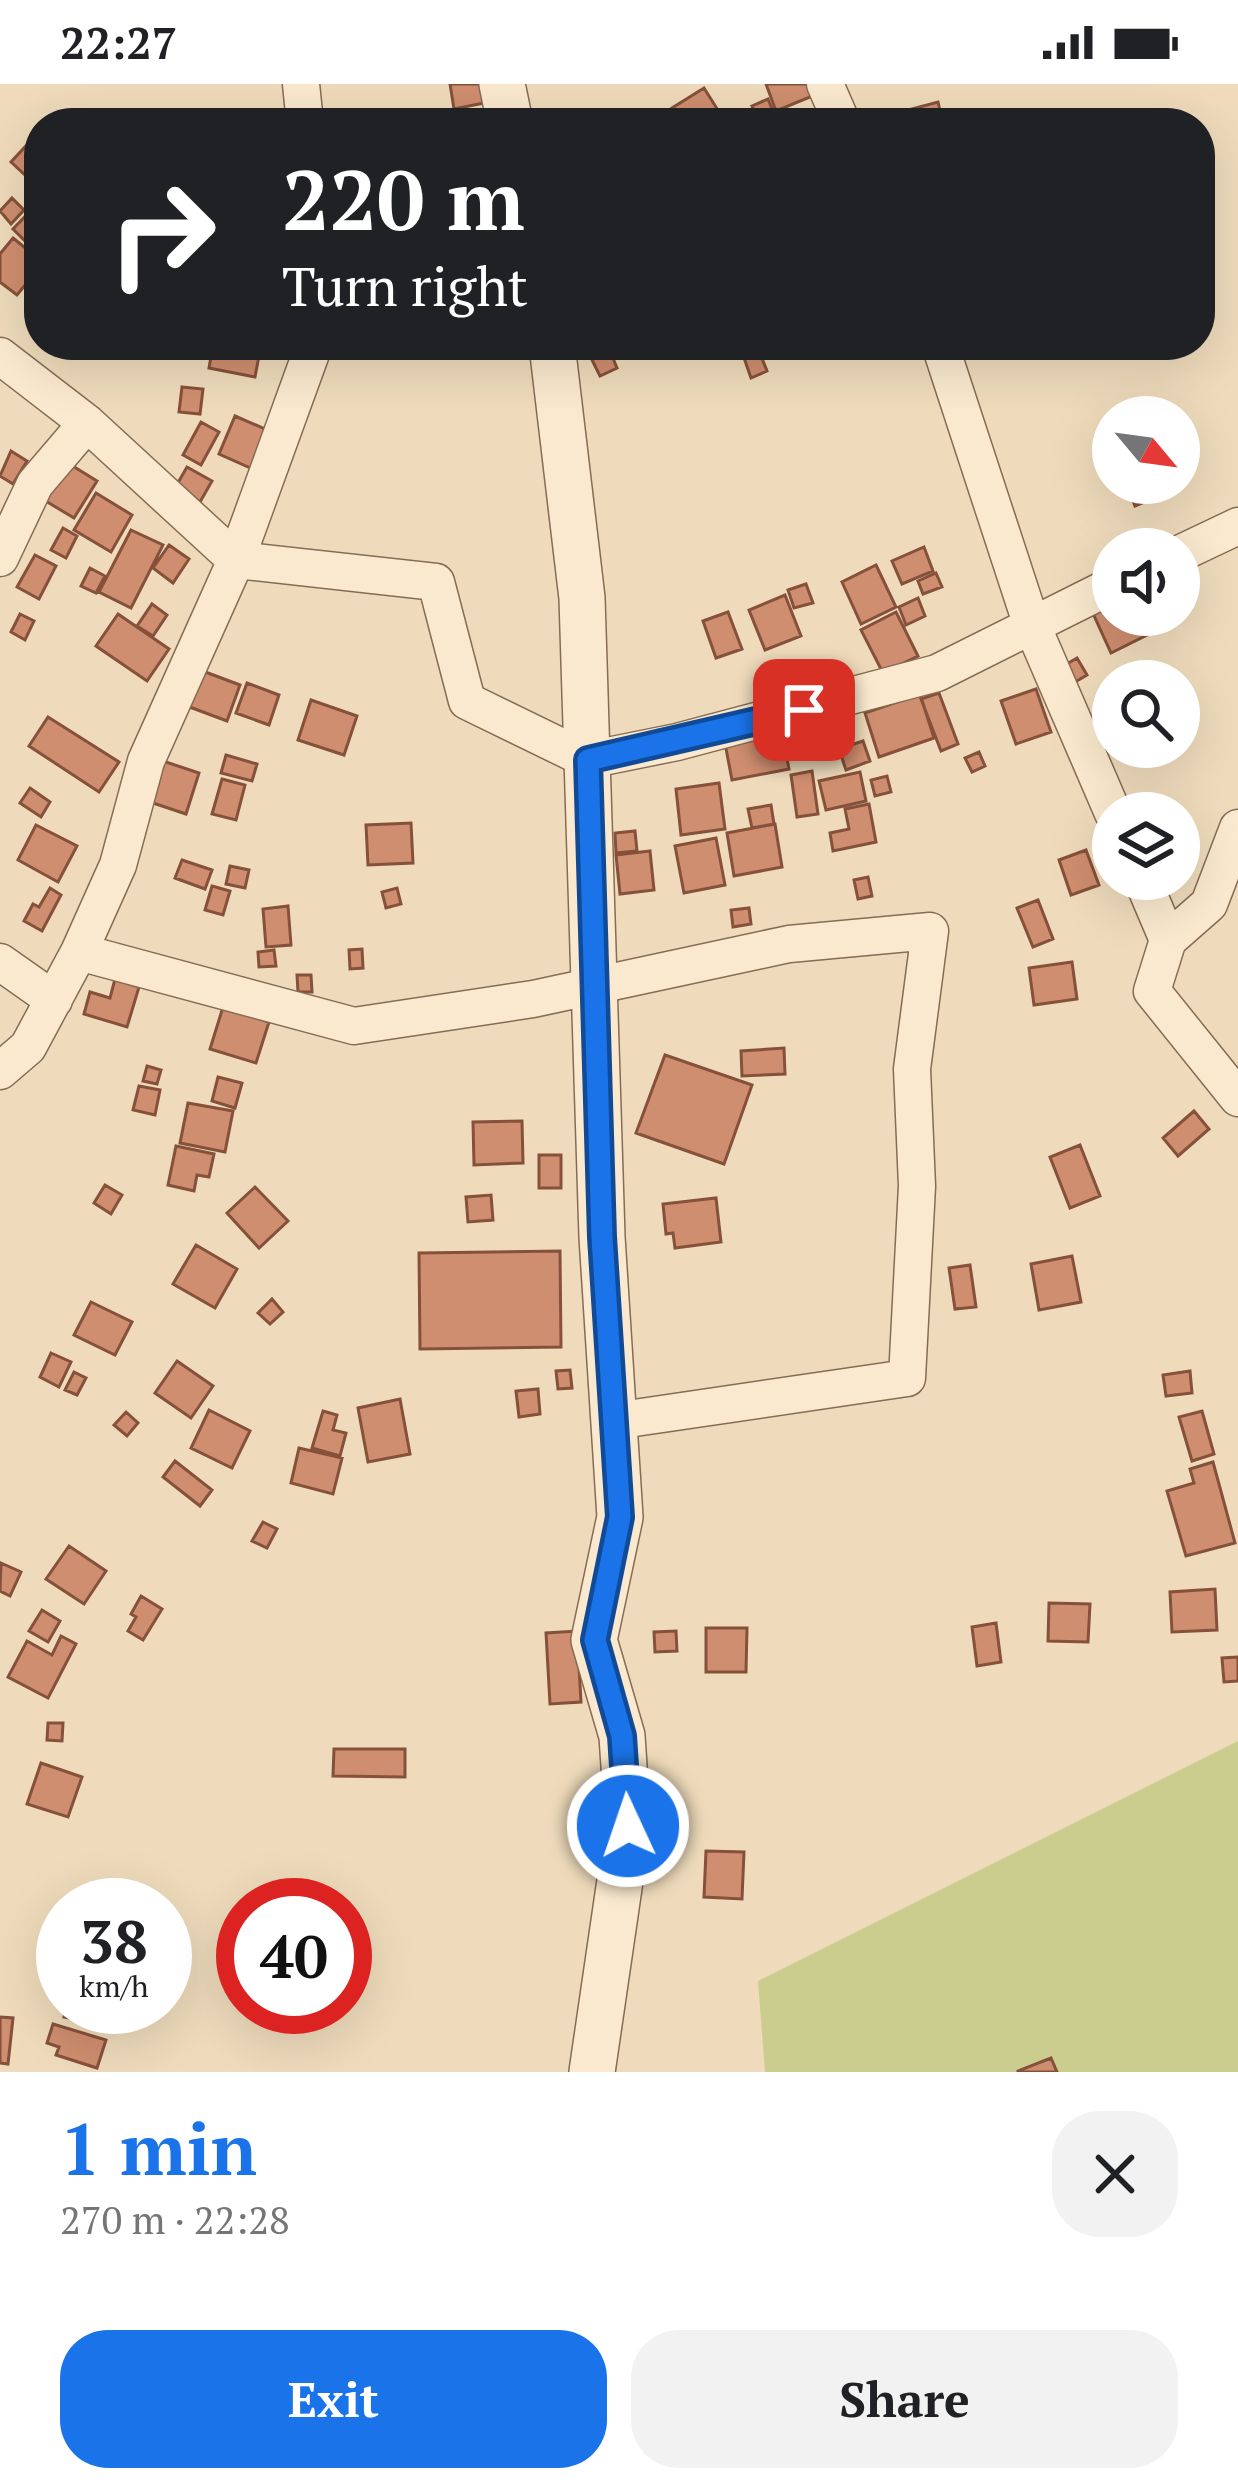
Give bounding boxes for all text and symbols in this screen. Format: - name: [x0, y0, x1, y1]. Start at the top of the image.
- text: 22:27: [60, 12, 177, 72]
- text: 220 m: [282, 143, 525, 254]
- icon: right: [84, 156, 240, 312]
- text: Turn right: [282, 250, 528, 321]
- north arrow: [1092, 396, 1200, 504]
- map controls: [1092, 396, 1200, 900]
- button: sound: [1092, 528, 1200, 636]
- pin: [753, 659, 855, 761]
- button: search: [1092, 660, 1200, 768]
- icon: arrive: [771, 677, 837, 743]
- button: layers: [1092, 792, 1200, 900]
- position arrow: [565, 1763, 691, 1889]
- speed limit sign: 40: [216, 1878, 372, 2034]
- text: 38: [80, 1901, 148, 1980]
- text: km/h: [79, 1966, 149, 2006]
- text: 1 min: [60, 2100, 257, 2196]
- button: close: [1052, 2111, 1178, 2237]
- text: 270 m · 22:28: [60, 2193, 290, 2245]
- button: Exit: [60, 2330, 607, 2468]
- button: Share: [631, 2330, 1178, 2468]

